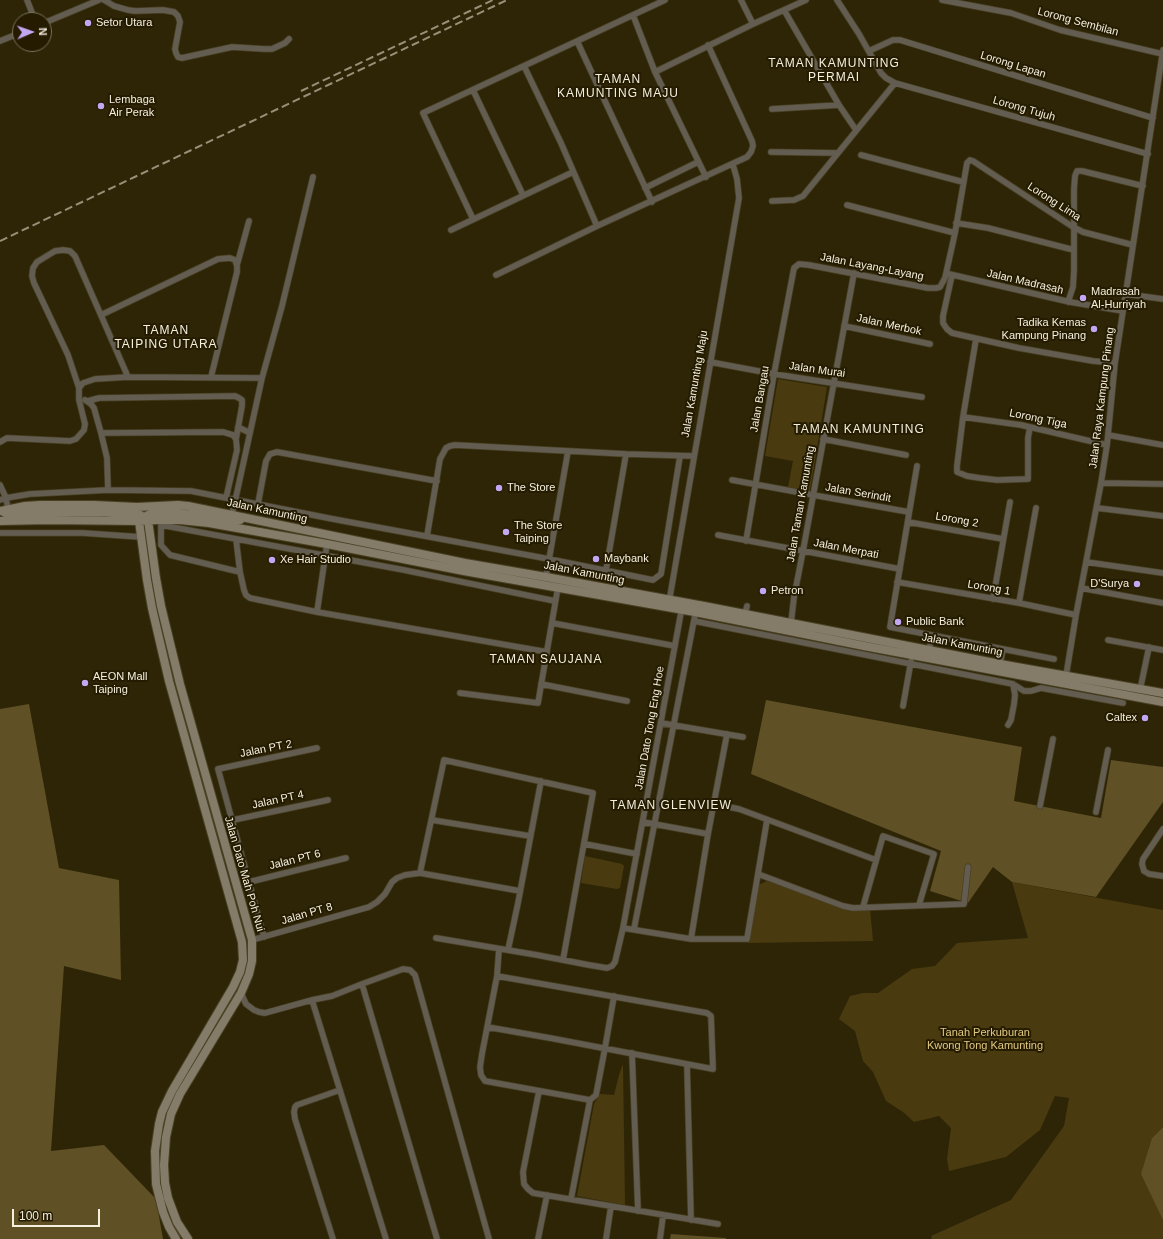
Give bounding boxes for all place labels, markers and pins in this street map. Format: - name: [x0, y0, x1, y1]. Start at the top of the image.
- place label: Setor Utara: [96, 16, 152, 30]
- marker: Setor Utara: [83, 18, 93, 28]
- place label: Lembaga Air Perak: [109, 93, 155, 119]
- marker: Lembaga Air Perak: [96, 101, 106, 111]
- place label: Madrasah Al-Hurriyah: [1091, 285, 1146, 311]
- marker: Madrasah Al-Hurriyah: [1078, 293, 1088, 303]
- place label: Tadika Kemas Kampung Pinang: [1002, 316, 1086, 342]
- marker: Tadika Kemas Kampung Pinang: [1089, 324, 1099, 334]
- place label: The Store: [507, 481, 555, 495]
- marker: The Store: [494, 483, 504, 493]
- place label: The Store Taiping: [514, 519, 562, 545]
- marker: The Store Taiping: [501, 527, 511, 537]
- place label: Maybank: [604, 552, 649, 566]
- place label: Xe Hair Studio: [280, 553, 351, 567]
- marker: Maybank: [591, 554, 601, 564]
- marker: Xe Hair Studio: [267, 555, 277, 565]
- place label: D'Surya: [1090, 577, 1129, 591]
- marker: D'Surya: [1132, 579, 1142, 589]
- place label: Petron: [771, 584, 803, 598]
- marker: Petron: [758, 586, 768, 596]
- place label: Public Bank: [906, 615, 964, 629]
- marker: Public Bank: [893, 617, 903, 627]
- place label: AEON Mall Taiping: [93, 670, 147, 696]
- marker: AEON Mall Taiping: [80, 678, 90, 688]
- place label: Caltex: [1106, 711, 1137, 725]
- marker: Caltex: [1140, 713, 1150, 723]

